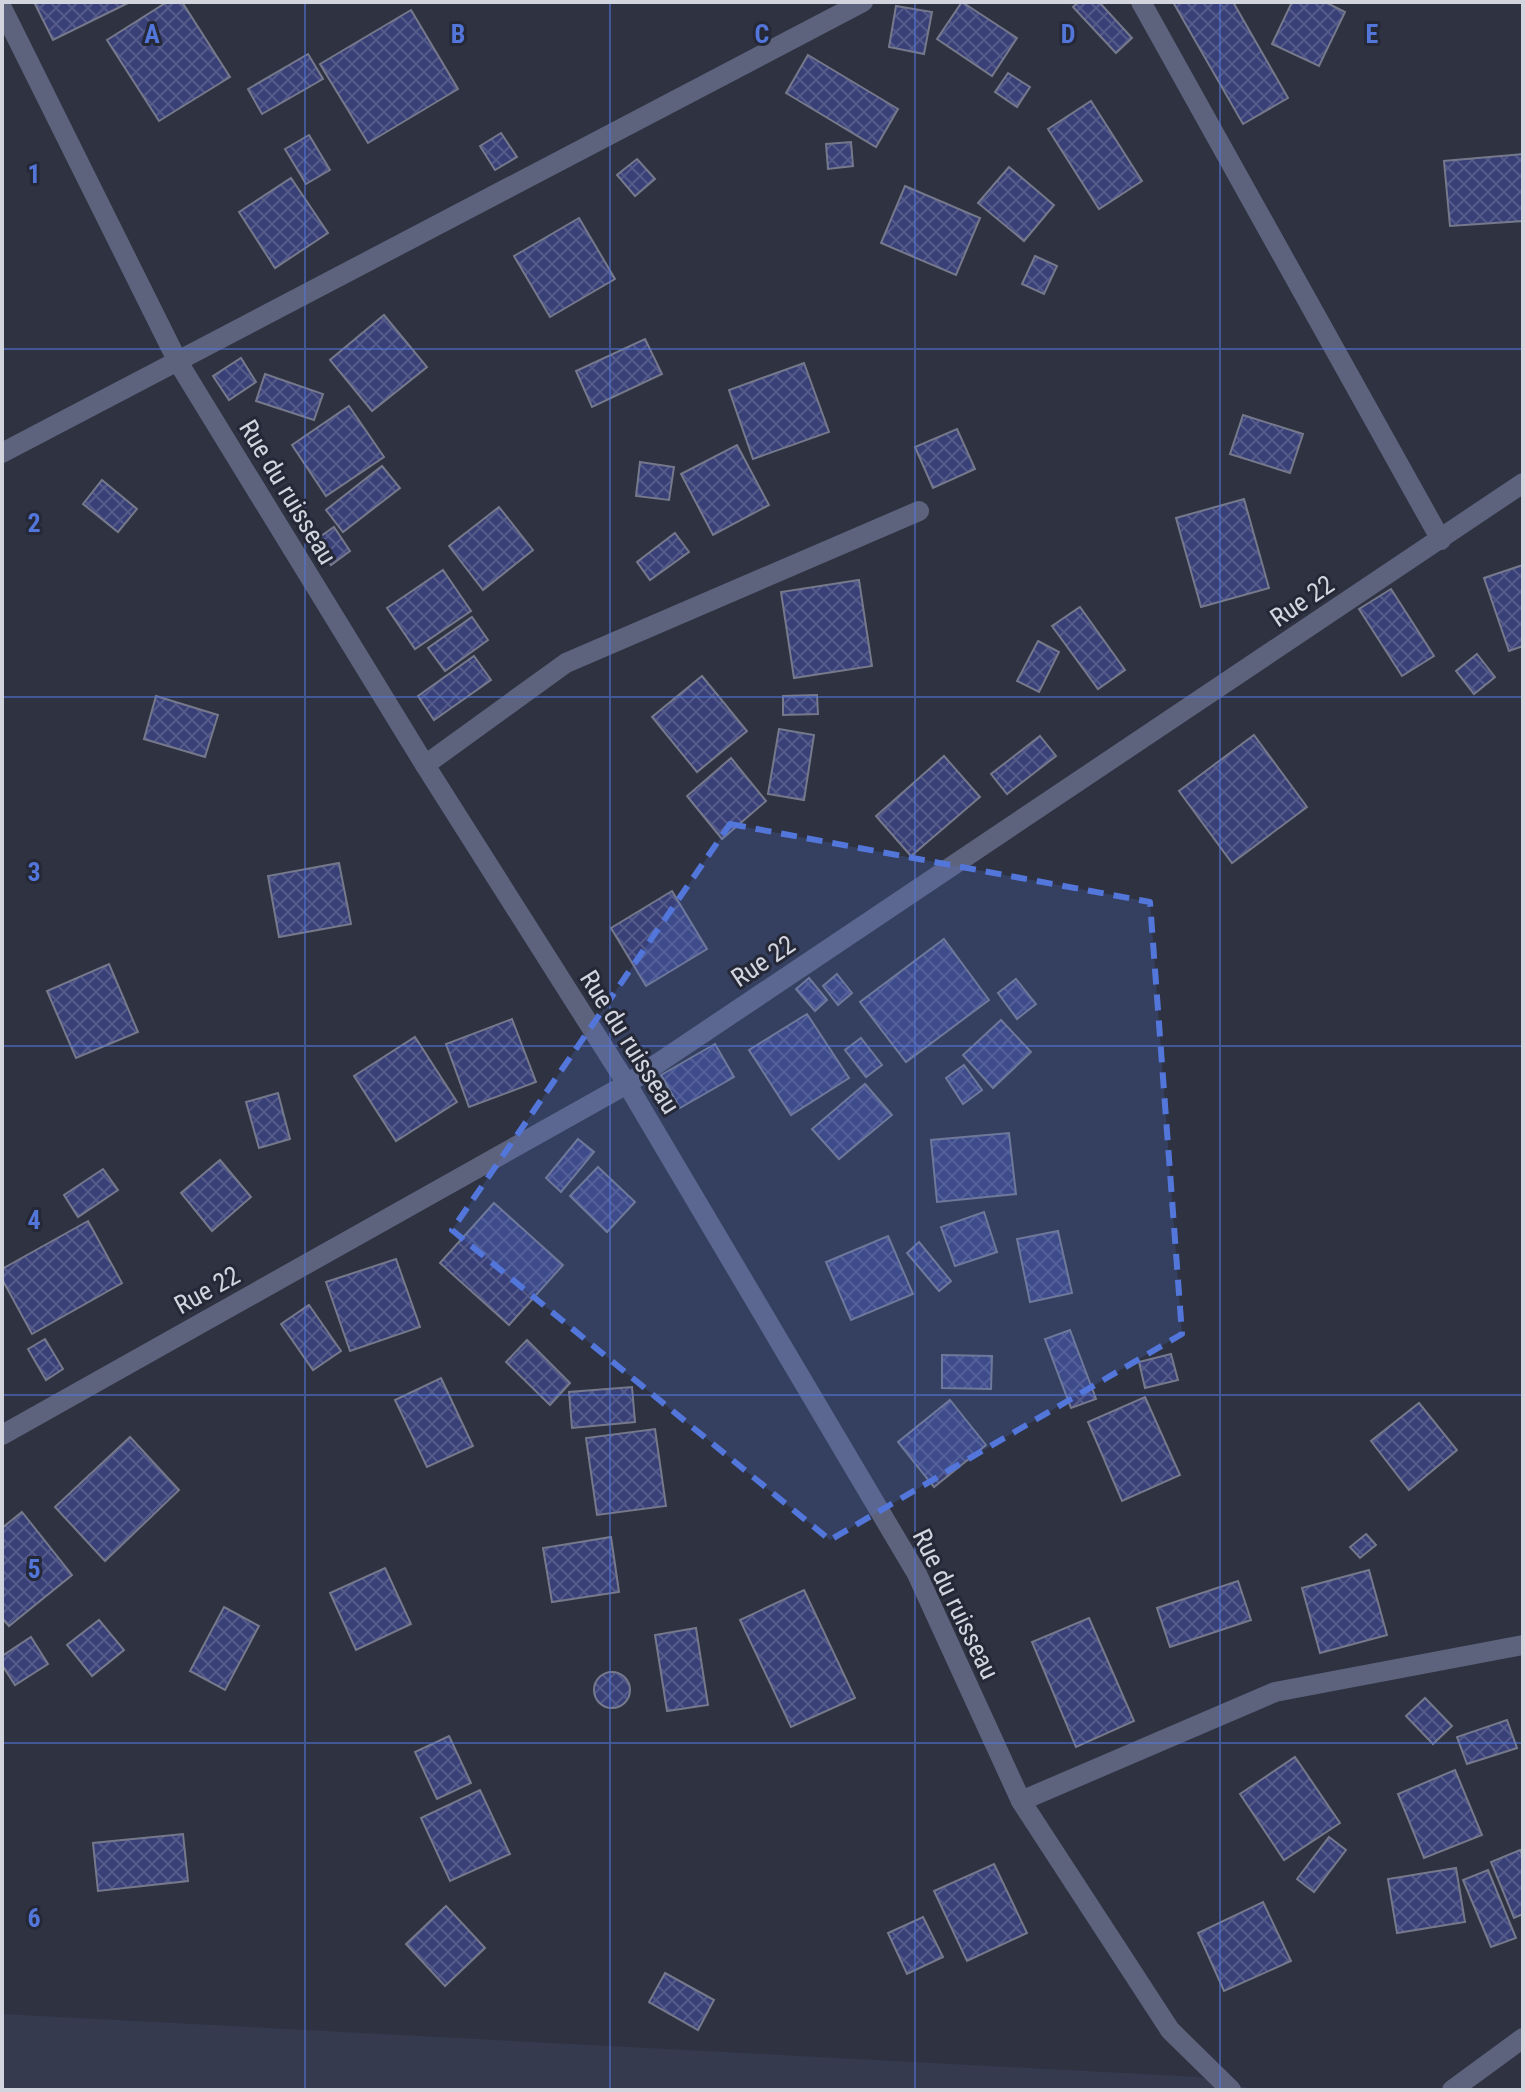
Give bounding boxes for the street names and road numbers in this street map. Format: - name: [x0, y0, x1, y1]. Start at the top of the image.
- street label: Rue du ruisseau: [233, 414, 343, 570]
- street label: Rue 22: [1265, 569, 1339, 633]
- street label: Rue 22: [726, 929, 800, 993]
- street label: Rue du ruisseau: [574, 965, 686, 1119]
- street label: Rue 22: [169, 1260, 245, 1320]
- street label: Rue du ruisseau: [907, 1524, 1005, 1684]

